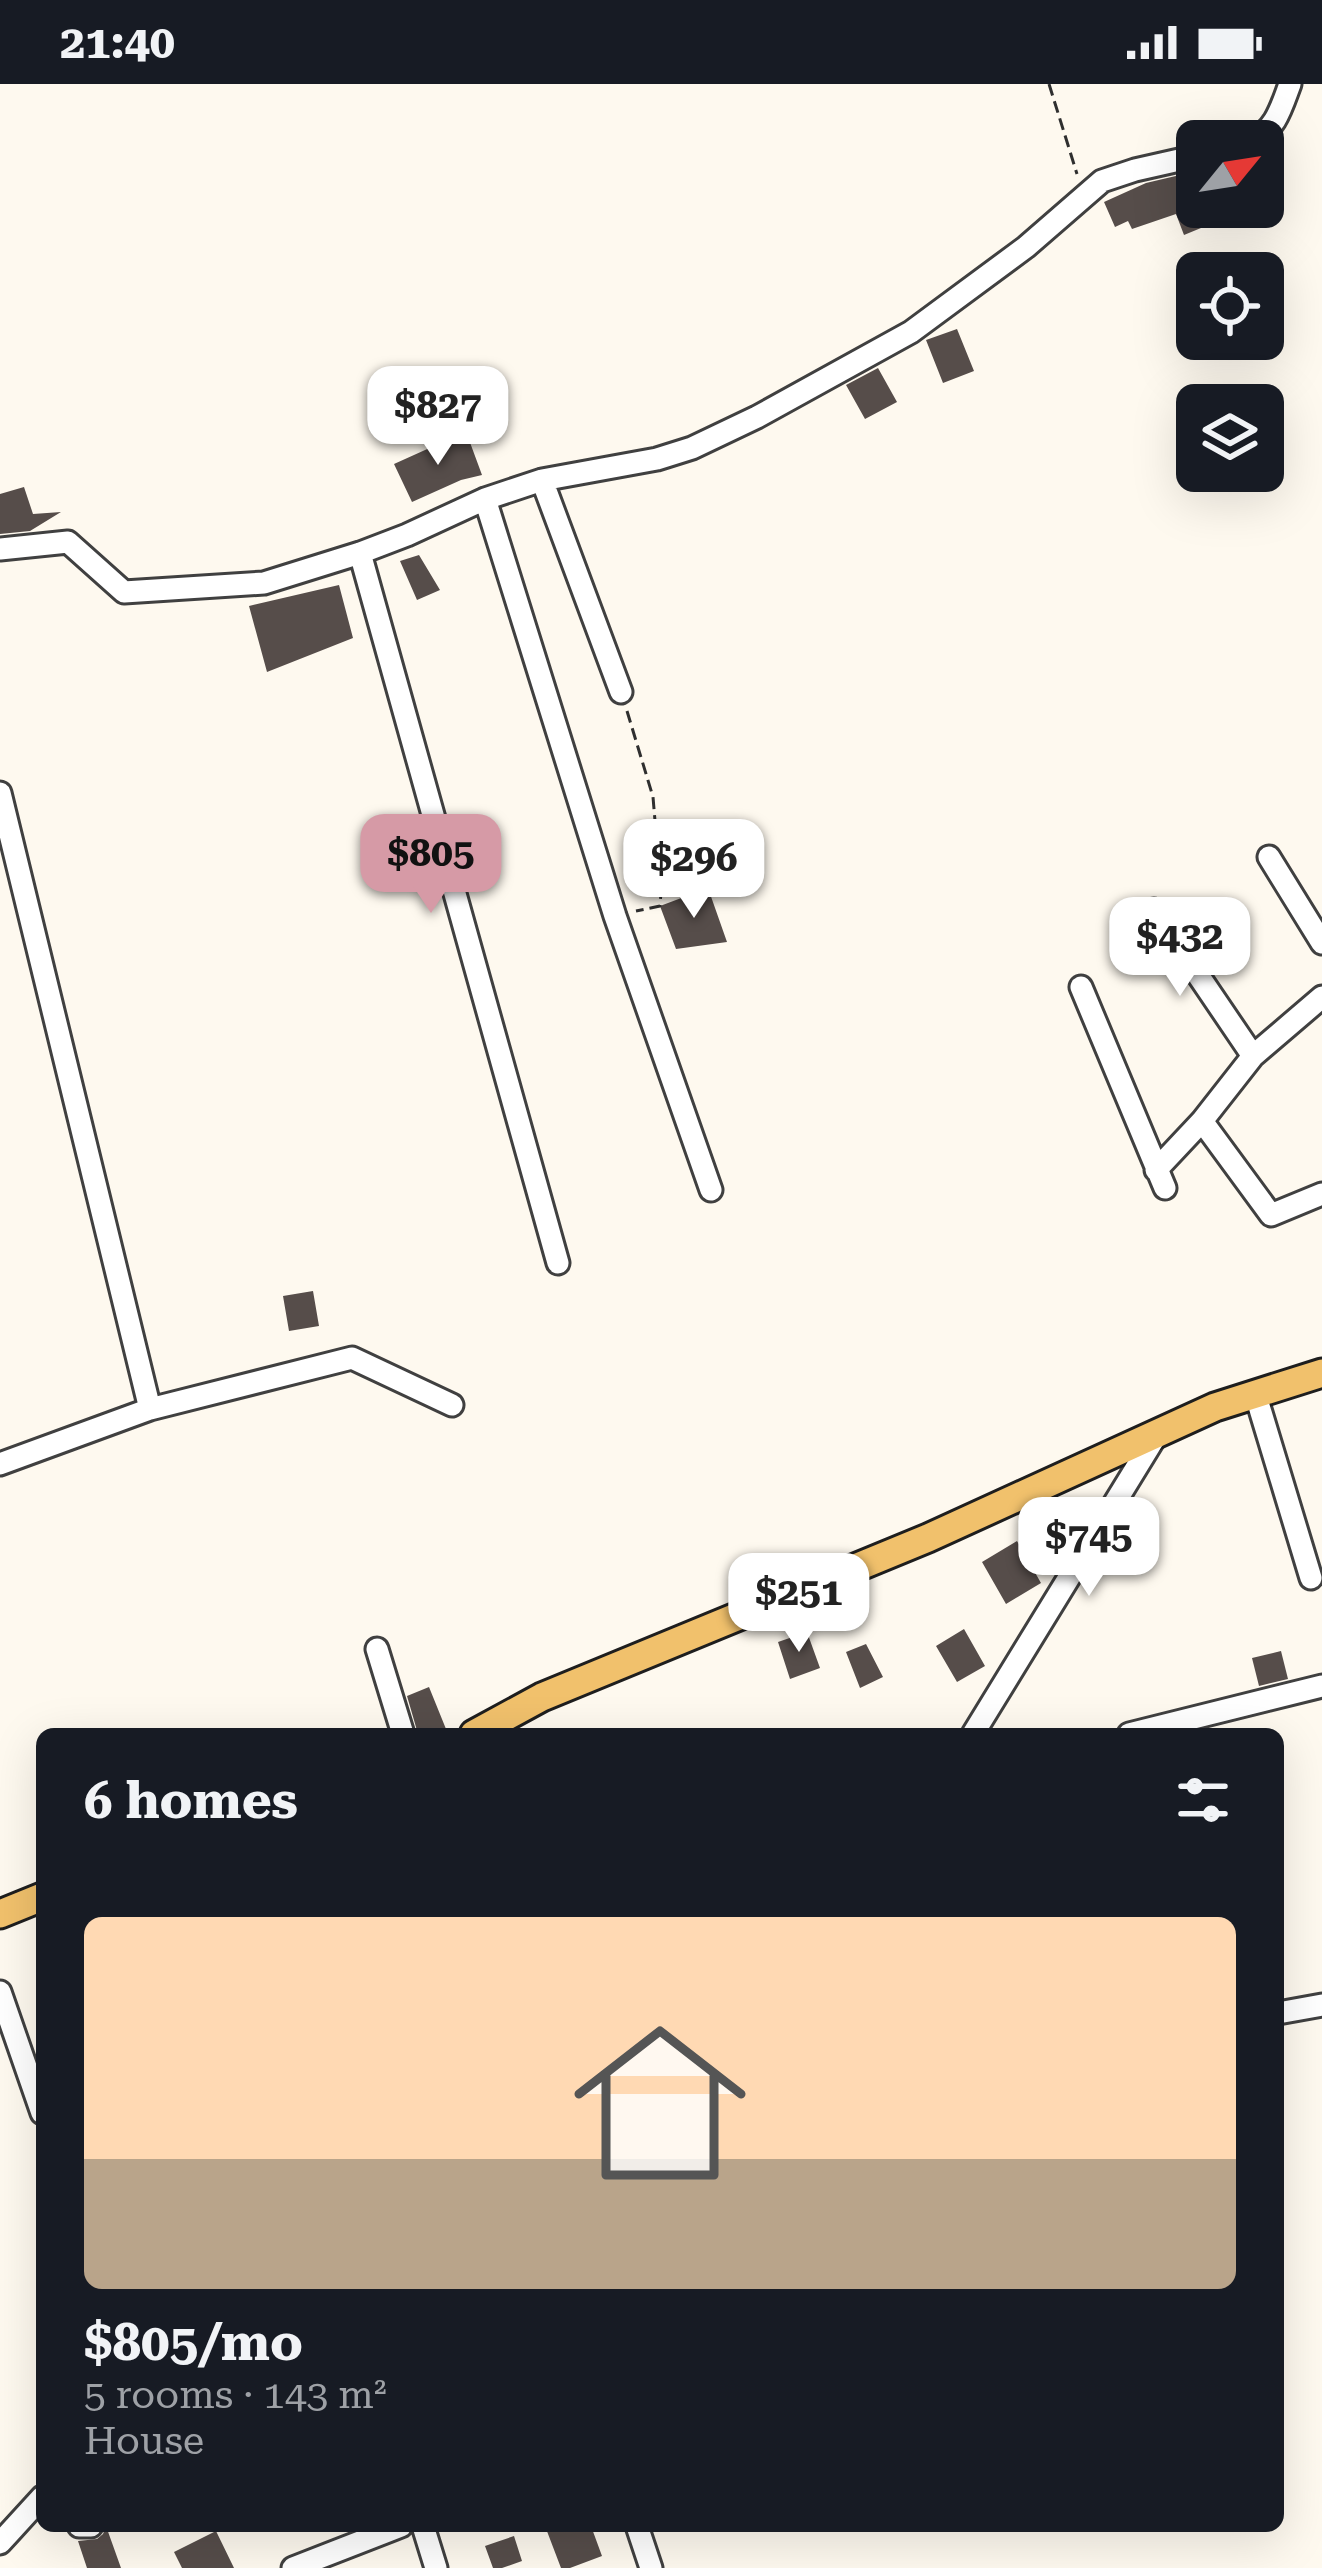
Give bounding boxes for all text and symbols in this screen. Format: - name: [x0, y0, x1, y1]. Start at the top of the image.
- text: 21:40: [60, 16, 175, 69]
- north arrow: [1176, 120, 1284, 228]
- map controls: [1176, 120, 1284, 492]
- button: locate: [1176, 252, 1284, 360]
- pin: $827: [367, 366, 509, 468]
- text: $827: [394, 382, 482, 428]
- button: layers: [1176, 384, 1284, 492]
- pin: $805: [360, 814, 502, 916]
- pin: $296: [623, 819, 765, 921]
- text: $805: [387, 830, 475, 876]
- text: $296: [650, 835, 738, 881]
- pin: $432: [1109, 897, 1251, 999]
- text: $432: [1136, 913, 1224, 959]
- pin: $745: [1018, 1497, 1160, 1599]
- text: $745: [1045, 1513, 1133, 1559]
- pin: $251: [728, 1553, 870, 1655]
- text: $251: [755, 1569, 843, 1615]
- icon: filters: [1170, 1767, 1236, 1833]
- text: 6 homes: [84, 1771, 298, 1830]
- icon: home: [552, 1995, 768, 2211]
- text: $805/mo: [84, 2313, 303, 2372]
- text: 5 rooms · 143 m²: [84, 2372, 387, 2418]
- text: House: [84, 2418, 204, 2464]

